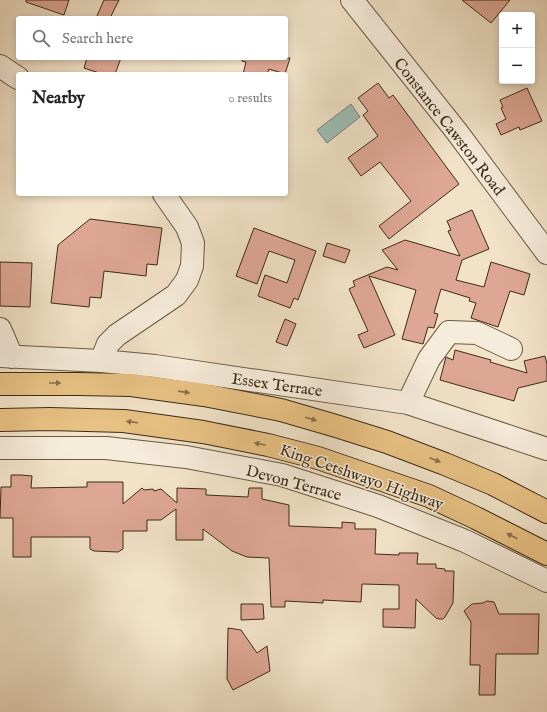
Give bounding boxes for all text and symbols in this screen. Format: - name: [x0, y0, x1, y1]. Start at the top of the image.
- map controls: [499, 12, 535, 84]
- button: +: [499, 12, 535, 48]
- search box: [16, 16, 288, 60]
- icon: search: [30, 27, 52, 49]
- text: Search here: [62, 29, 133, 48]
- button: −: [499, 48, 535, 84]
- street label: Constance Cawston Road: [388, 54, 509, 200]
- text: Nearby: [32, 88, 85, 109]
- text: 0 results: [228, 90, 272, 107]
- street label: Essex Terrace: [230, 370, 323, 402]
- one-way arrow: [49, 380, 61, 387]
- one-way arrow: [178, 389, 190, 395]
- one-way arrow: [306, 416, 318, 422]
- one-way arrow: [126, 419, 138, 425]
- one-way arrow: [254, 440, 266, 446]
- street label: King Cetshwayo Highway: [277, 440, 446, 515]
- one-way arrow: [429, 458, 441, 464]
- street label: Devon Terrace: [243, 462, 344, 506]
- one-way arrow: [507, 533, 518, 540]

